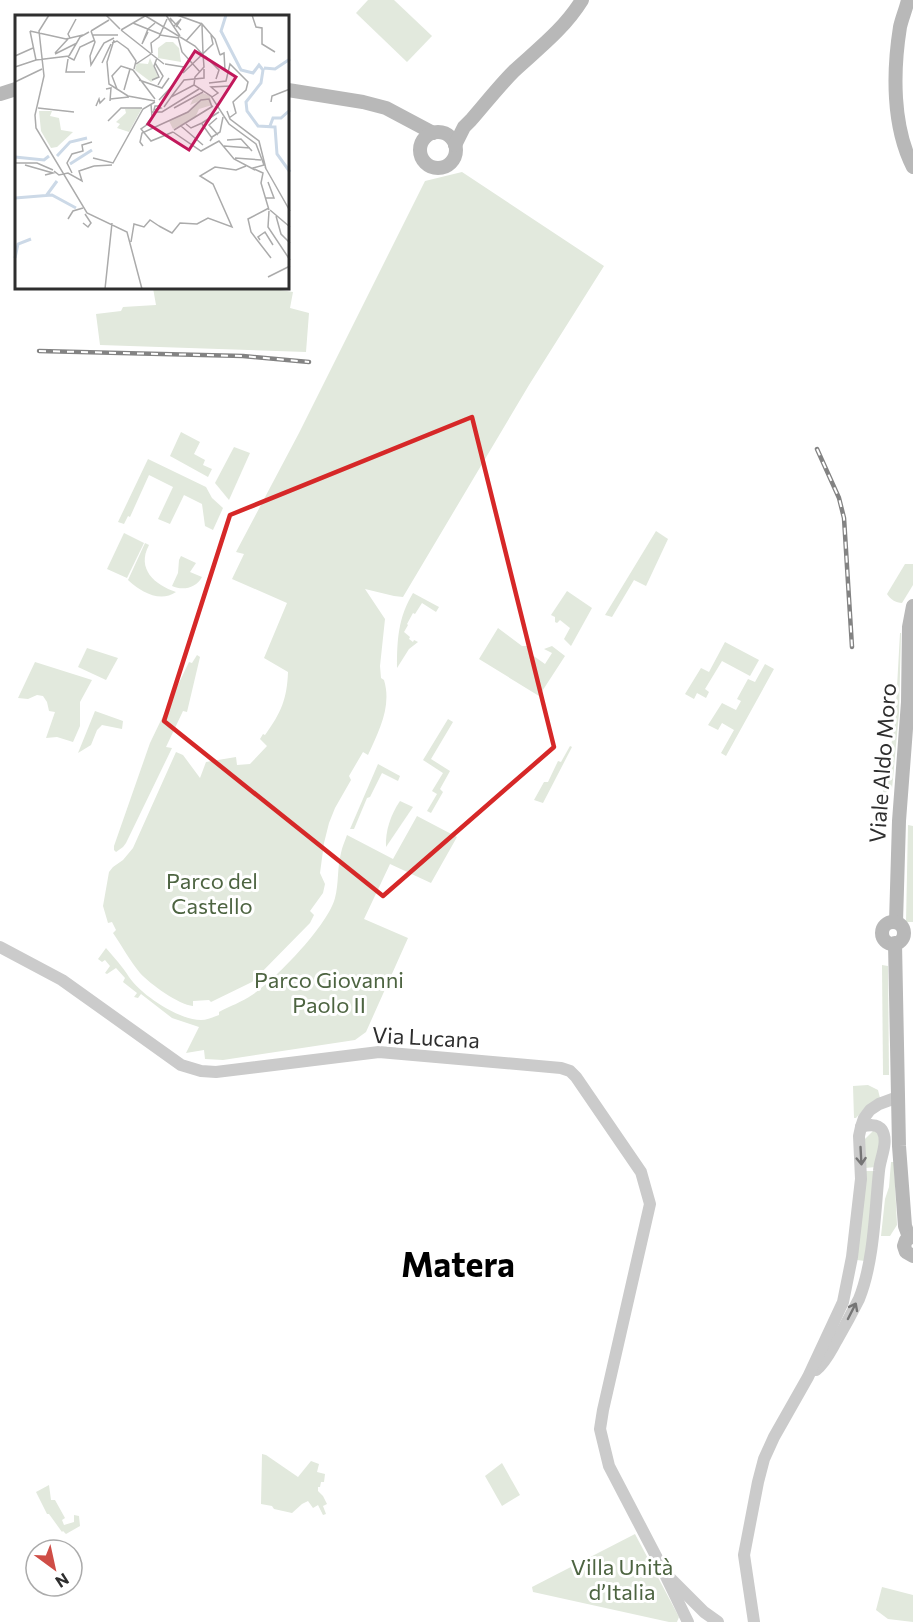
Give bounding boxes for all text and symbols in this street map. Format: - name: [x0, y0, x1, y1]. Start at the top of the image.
- inset map: [15, 15, 290, 290]
- street label: Viale Aldo Moro: [863, 682, 901, 844]
- park label: Parco del Castello: [166, 867, 258, 919]
- park label: Parco Giovanni Paolo II: [254, 966, 404, 1018]
- street label: Via Lucana: [371, 1021, 481, 1053]
- one-way arrow: [855, 1146, 866, 1166]
- district label: Matera: [401, 1242, 515, 1284]
- one-way arrow: [847, 1303, 858, 1321]
- north arrow: [24, 1538, 84, 1598]
- park label: Villa Unità d’Italia: [571, 1553, 673, 1605]
- text: N: [52, 1570, 73, 1592]

